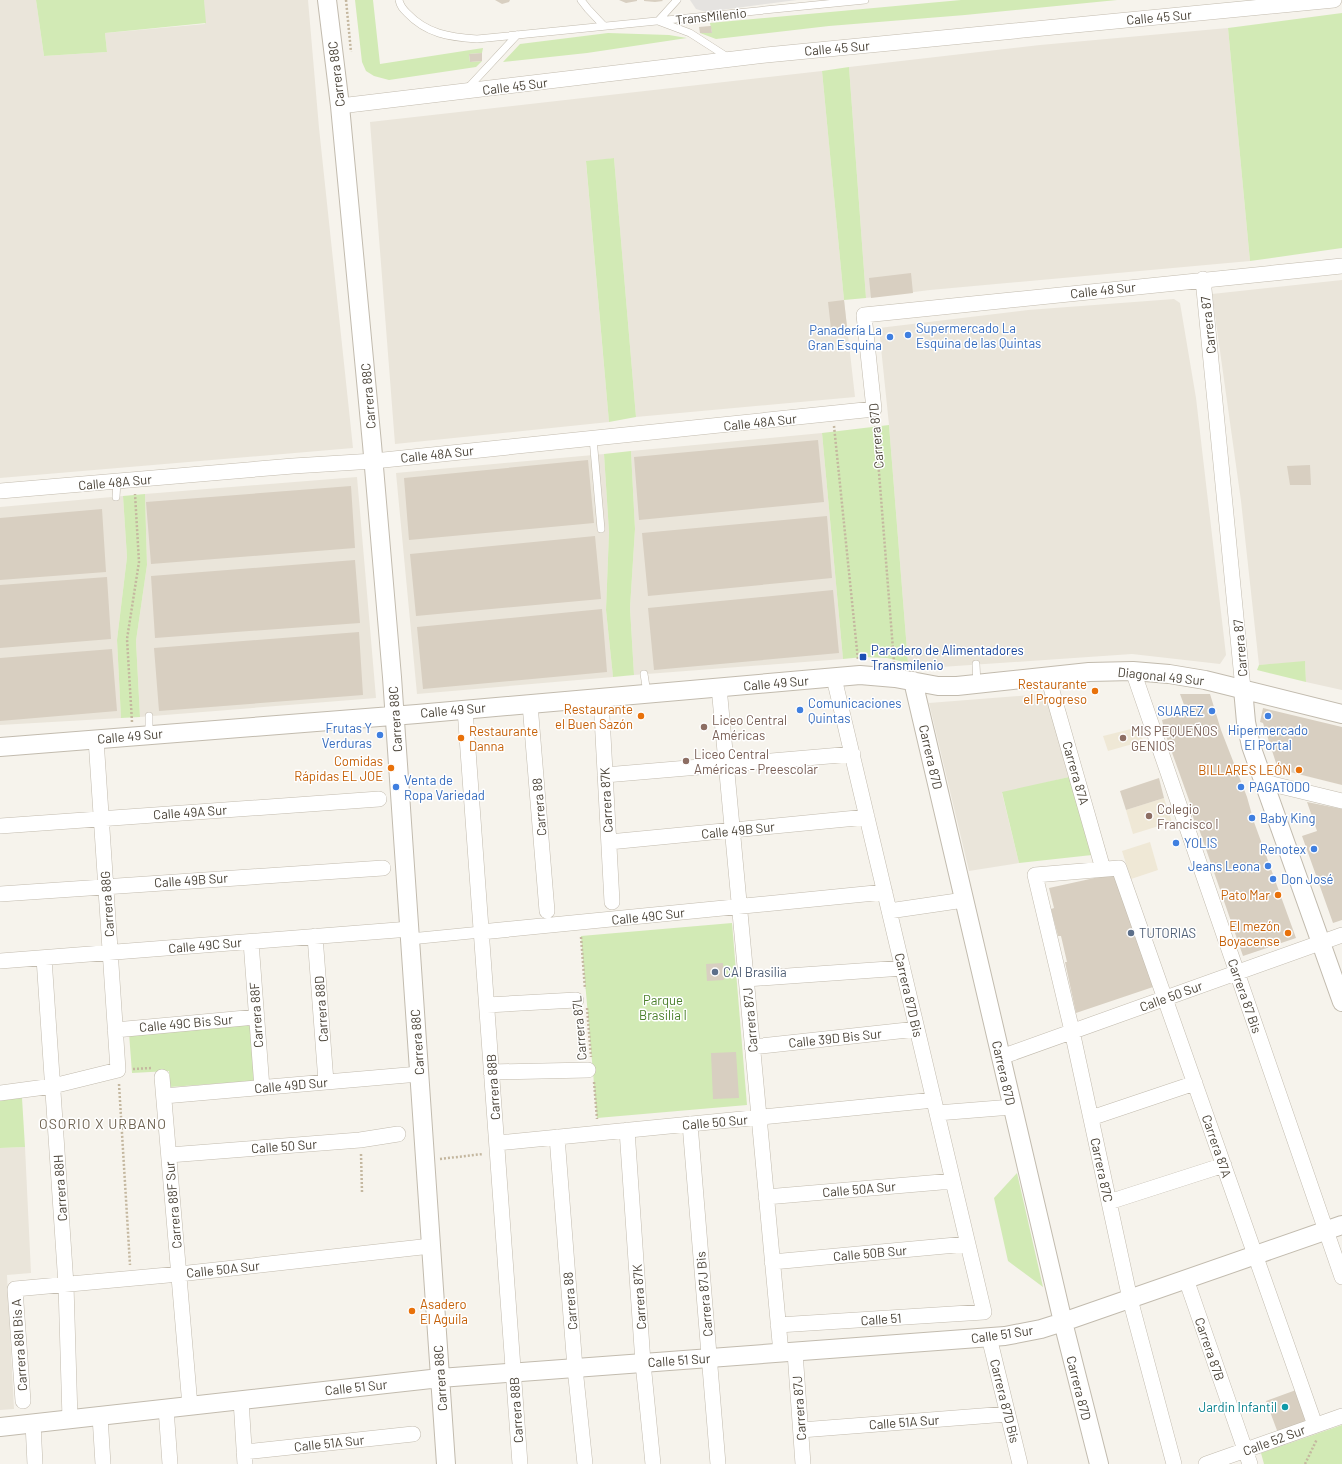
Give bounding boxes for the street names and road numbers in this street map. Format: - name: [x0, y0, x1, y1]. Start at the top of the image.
- street label: TransMilenio: [675, 4, 747, 28]
- street label: Calle 45 Sur: [1126, 6, 1193, 28]
- street label: Calle 45 Sur: [804, 37, 871, 59]
- street label: Carrera 88C: [324, 40, 348, 108]
- street label: Calle 45 Sur: [481, 74, 549, 98]
- street label: Calle 48 Sur: [1069, 279, 1137, 301]
- street label: Carrera 87: [1197, 295, 1219, 355]
- street label: Carrera 88C: [357, 362, 379, 430]
- street label: Carrera 87D: [865, 403, 887, 469]
- street label: Calle 48A Sur: [723, 410, 798, 434]
- street label: Calle 48A Sur: [400, 442, 475, 466]
- street label: Calle 48A Sur: [78, 471, 153, 493]
- street label: Carrera 87: [1230, 619, 1250, 677]
- street label: Diagonal 49 Sur: [1117, 663, 1205, 689]
- street label: Calle 49 Sur: [743, 672, 810, 694]
- street label: Carrera 88C: [385, 685, 405, 753]
- street label: Calle 49 Sur: [420, 699, 487, 721]
- street label: Carrera 87D: [916, 723, 946, 791]
- street label: Calle 49 Sur: [97, 725, 164, 747]
- street label: Carrera 87A: [1059, 739, 1093, 807]
- street label: Carrera 87K: [596, 767, 616, 833]
- street label: Carrera 88: [528, 777, 550, 837]
- street label: Calle 49A Sur: [153, 801, 228, 823]
- street label: Calle 49B Sur: [700, 818, 776, 842]
- street label: Calle 49B Sur: [154, 869, 229, 891]
- street label: Carrera 88G: [97, 870, 117, 938]
- street label: Calle 49C Sur: [611, 904, 686, 928]
- street label: Calle 49C Sur: [168, 934, 243, 956]
- street label: Carrera 87D Bis: [892, 951, 926, 1039]
- street label: Carrera 87 Bis: [1225, 957, 1265, 1035]
- street label: Carrera 88D: [311, 975, 331, 1043]
- street label: Calle 50 Sur: [1137, 977, 1205, 1015]
- street label: Carrera 88F: [246, 981, 266, 1048]
- street label: Carrera 87J: [739, 987, 761, 1053]
- street label: Carrera 87L: [568, 995, 590, 1061]
- street label: Carrera 88C: [407, 1008, 427, 1076]
- street label: Calle 49C Bis Sur: [138, 1011, 234, 1035]
- street label: Calle 39D Bis Sur: [788, 1025, 883, 1051]
- street label: Carrera 87D: [989, 1039, 1019, 1107]
- street label: Carrera 88B: [483, 1053, 503, 1121]
- street label: Calle 49D Sur: [254, 1074, 329, 1096]
- street label: Calle 50 Sur: [681, 1111, 749, 1133]
- street label: Carrera 87A: [1199, 1112, 1235, 1180]
- street label: Calle 50 Sur: [251, 1136, 318, 1156]
- street label: Carrera 87C: [1087, 1136, 1117, 1204]
- street label: Carrera 88H: [50, 1154, 70, 1222]
- street label: Carrera 88F Sur: [161, 1160, 185, 1249]
- street label: Calle 50A Sur: [822, 1178, 897, 1200]
- street label: Calle 50B Sur: [832, 1242, 908, 1264]
- street label: Carrera 87J Bis: [692, 1251, 716, 1337]
- street label: Calle 50A Sur: [185, 1257, 261, 1281]
- street label: Carrera 87K: [629, 1264, 649, 1330]
- street label: Carrera 88: [559, 1271, 581, 1331]
- street label: Carrera 88I Bis A: [8, 1298, 30, 1392]
- street label: Calle 51: [860, 1310, 902, 1328]
- street label: Carrera 87B: [1192, 1315, 1228, 1383]
- street label: Calle 51 Sur: [970, 1322, 1034, 1346]
- street label: Carrera 88C: [430, 1344, 450, 1412]
- street label: Calle 51 Sur: [647, 1350, 711, 1370]
- street label: Carrera 87D: [1063, 1354, 1095, 1422]
- street label: Carrera 87D Bis: [987, 1357, 1023, 1445]
- street label: Carrera 87J: [789, 1375, 809, 1441]
- street label: Calle 51 Sur: [324, 1376, 388, 1398]
- street label: Carrera 88B: [506, 1376, 526, 1444]
- street label: Calle 51A Sur: [868, 1412, 940, 1432]
- street label: Calle 52 Sur: [1240, 1421, 1308, 1459]
- street label: Calle 51A Sur: [293, 1431, 365, 1455]

